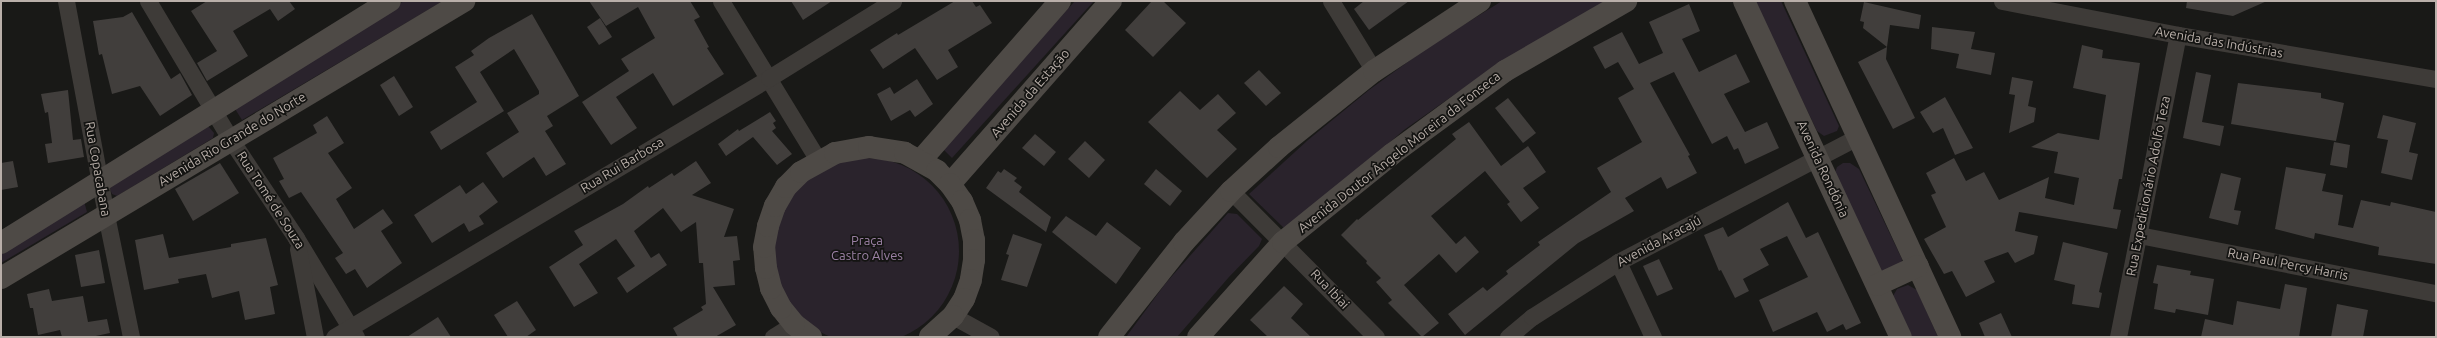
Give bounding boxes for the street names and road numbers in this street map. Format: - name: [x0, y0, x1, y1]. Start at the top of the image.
- street label: Avenida das Indústrias: [2154, 23, 2284, 61]
- street label: Avenida da Estação: [987, 46, 1073, 140]
- street label: Avenida Doutor Ângelo Moreira da Fonseca: [1295, 68, 1503, 236]
- street label: Avenida Rio Grande do Norte: [155, 89, 309, 189]
- street label: Rua Expedicionário Adolfo Teza: [2123, 95, 2173, 277]
- street label: Avenida Rondônia: [1794, 118, 1852, 220]
- street label: Rua Copacabana: [82, 120, 114, 218]
- street label: Rua Rui Barbosa: [578, 134, 666, 196]
- street label: Rua Tomé de Souza: [234, 148, 308, 252]
- street label: Avenida Aracajú: [1614, 212, 1704, 270]
- street label: Rua Paul Percy Harris: [2226, 245, 2350, 283]
- street label: Rua Ibiai: [1307, 266, 1353, 312]

